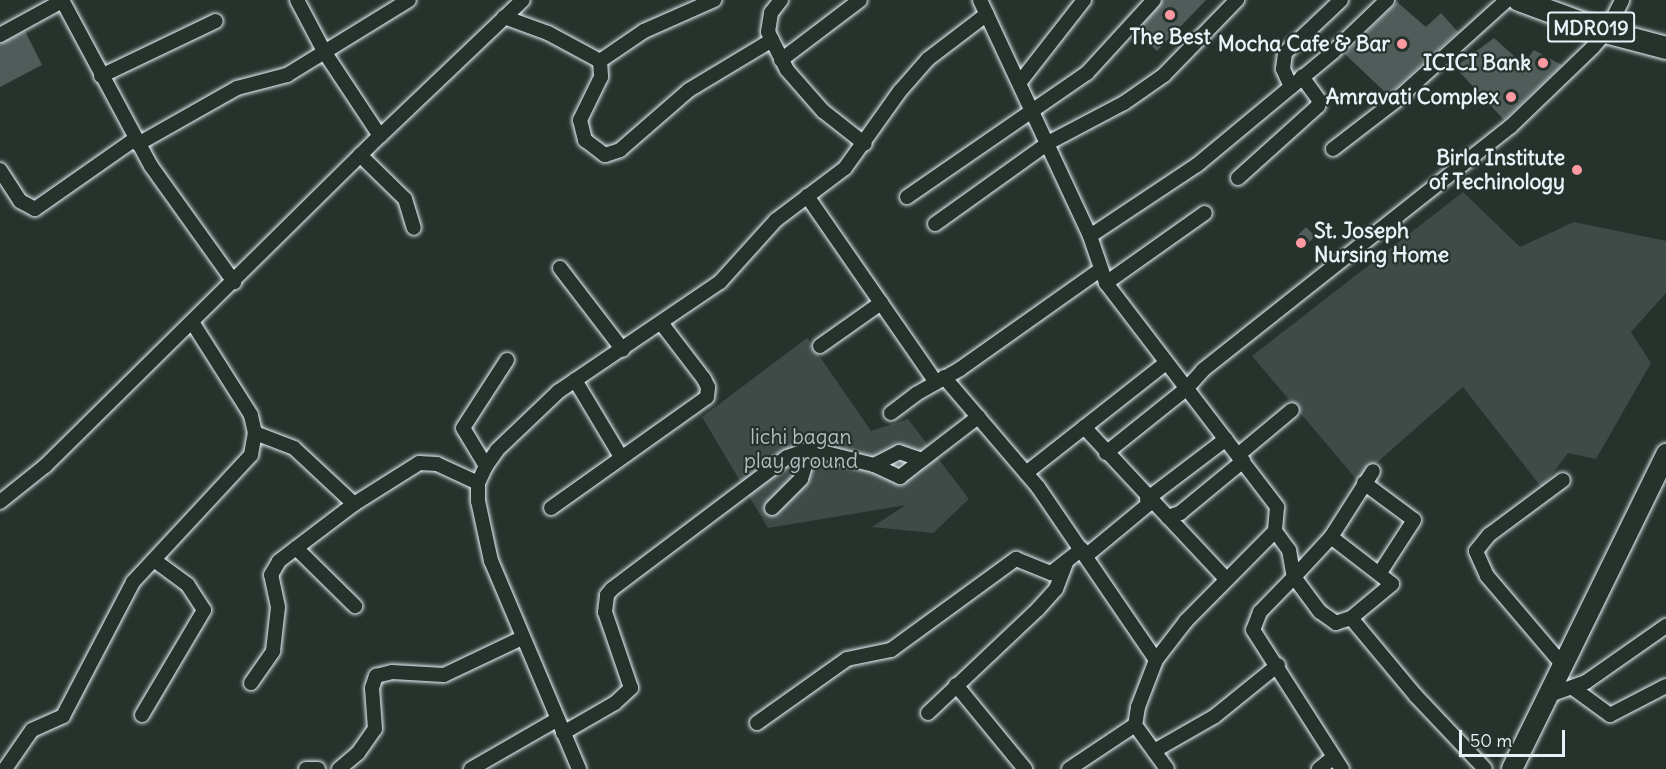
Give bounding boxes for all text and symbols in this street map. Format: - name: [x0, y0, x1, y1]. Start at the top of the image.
- marker: The Best: [1163, 8, 1177, 22]
- road number: MDR019: [1546, 10, 1636, 44]
- place label: The Best: [1129, 24, 1211, 50]
- place label: Mocha Cafe & Bar: [1218, 31, 1390, 57]
- marker: Mocha Cafe & Bar: [1395, 37, 1409, 51]
- place label: ICICI Bank: [1423, 50, 1531, 76]
- marker: ICICI Bank: [1536, 56, 1550, 70]
- place label: Amravati Complex: [1326, 84, 1499, 110]
- marker: Amravati Complex: [1504, 90, 1518, 104]
- place label: Birla Institute of Techinology: [1429, 145, 1565, 195]
- marker: Birla Institute of Techinology: [1570, 163, 1584, 177]
- place label: St. Joseph Nursing Home: [1314, 218, 1449, 268]
- marker: St. Joseph Nursing Home: [1292, 234, 1310, 252]
- park label: lichi bagan play ground: [744, 424, 858, 474]
- scale bar: [1462, 718, 1568, 756]
- text: 50 m: [1470, 729, 1512, 752]

